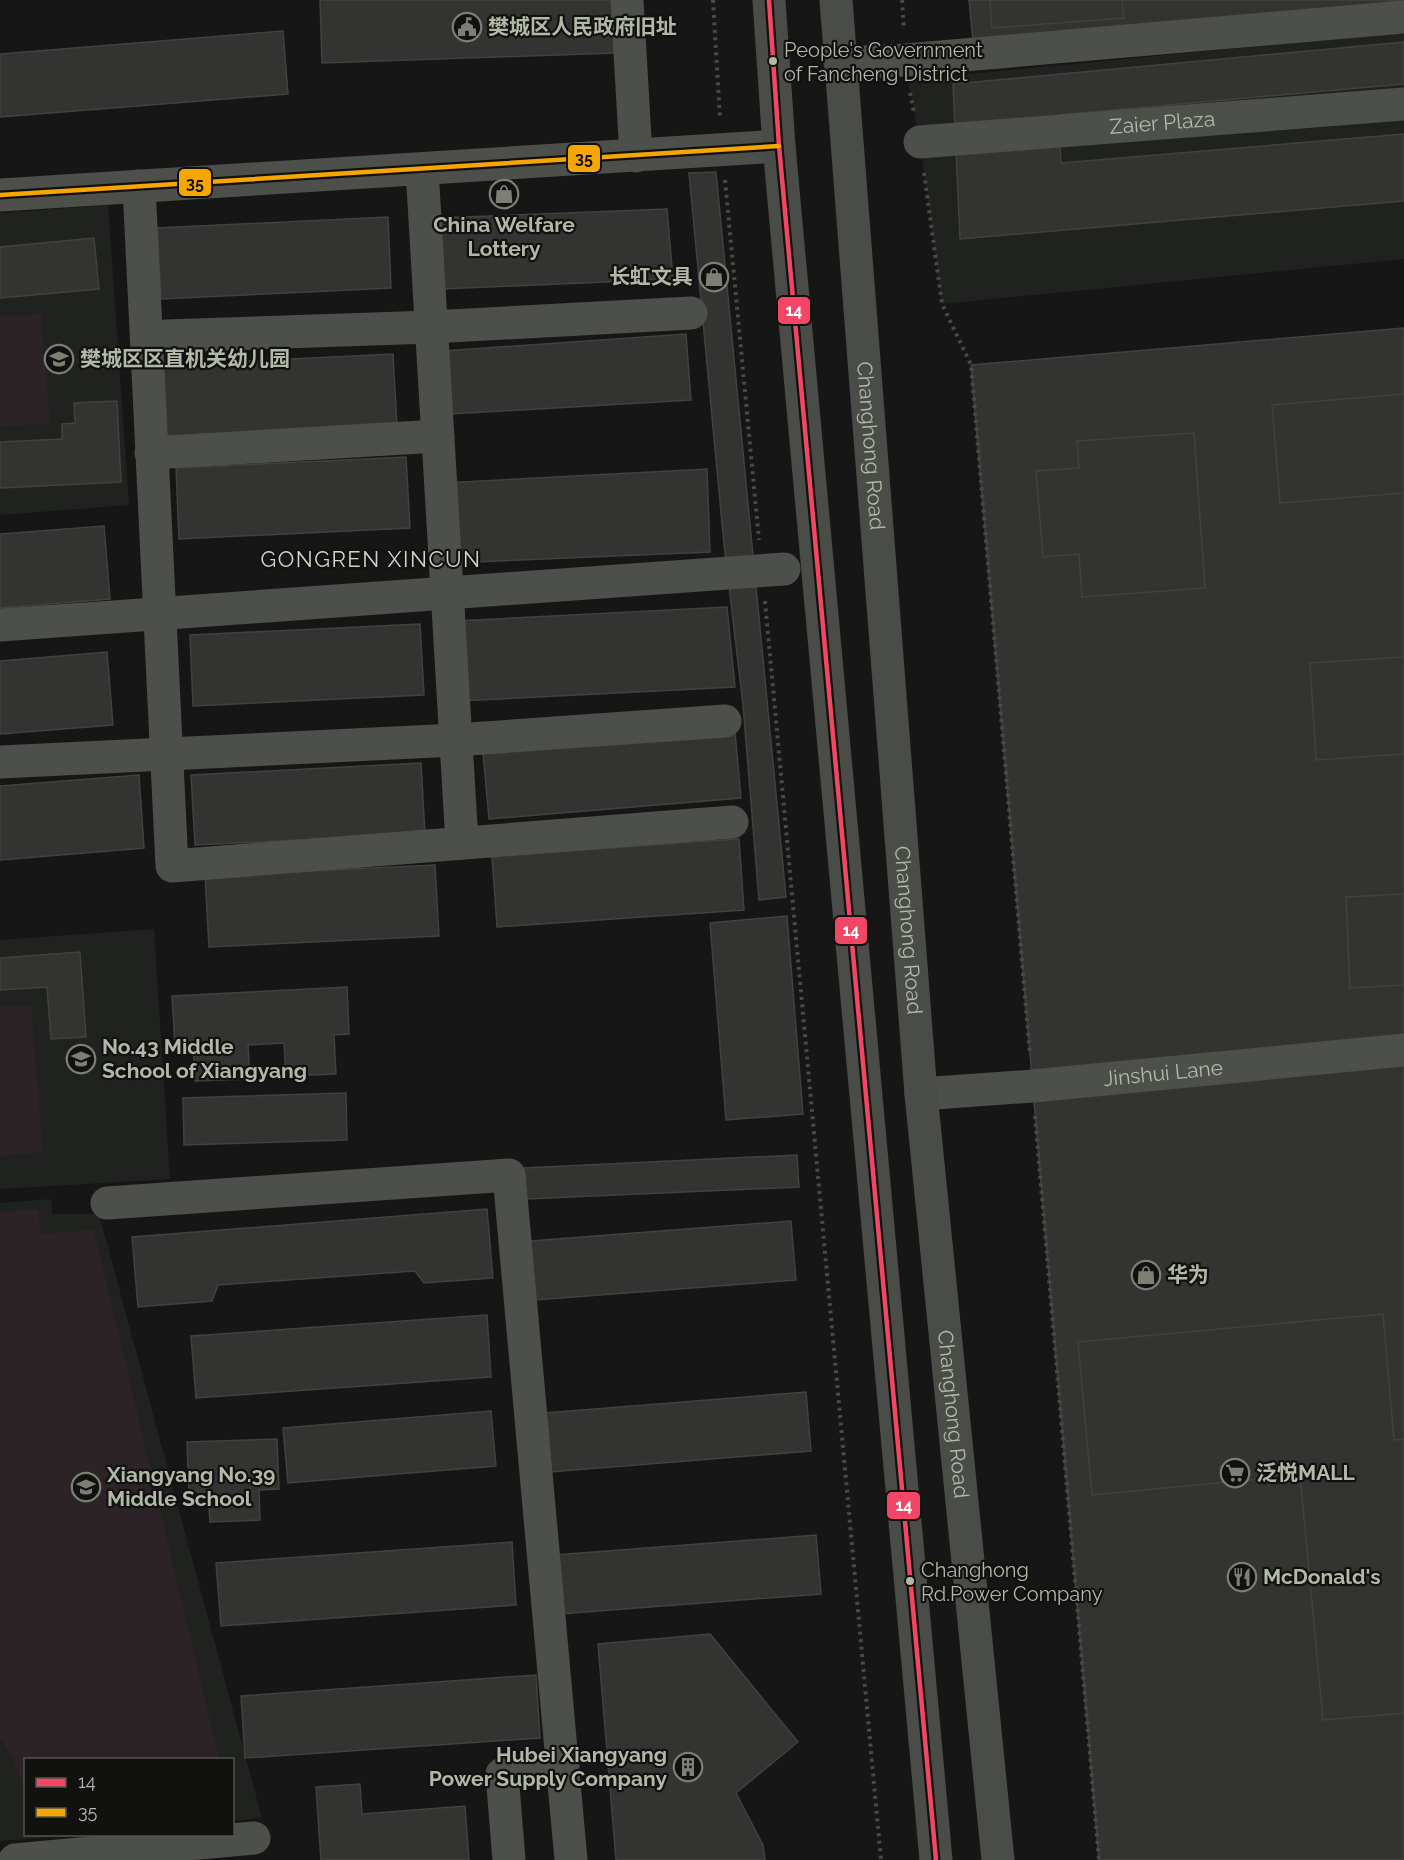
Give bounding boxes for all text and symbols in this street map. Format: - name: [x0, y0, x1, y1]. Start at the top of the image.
- public building icon: 樊城区人民政府旧址: [451, 11, 483, 43]
- place label: 樊城区人民政府旧址: [488, 14, 677, 39]
- place label: People's Government of Fancheng District: [784, 38, 983, 86]
- marker: People's Government of Fancheng District: [767, 55, 779, 67]
- street label: Zaier Plaza: [1108, 106, 1216, 139]
- line badge: 35: [567, 144, 601, 173]
- text: 35: [575, 149, 593, 168]
- line badge: 35: [178, 168, 212, 197]
- text: 35: [186, 174, 204, 193]
- shop icon: China Welfare Lottery: [488, 178, 520, 210]
- place label: China Welfare Lottery: [433, 212, 575, 261]
- shop icon: 长虹文具: [698, 261, 730, 293]
- place label: 长虹文具: [609, 264, 693, 289]
- line badge: 14: [777, 296, 811, 325]
- text: 14: [785, 301, 803, 320]
- school or university icon: 樊城区区直机关幼儿园: [43, 343, 75, 375]
- place label: 樊城区区直机关幼儿园: [80, 346, 290, 371]
- street label: Changhong Road: [852, 360, 890, 531]
- district label: GONGREN XINCUN: [260, 546, 482, 572]
- street label: Changhong Road: [890, 845, 928, 1015]
- line badge: 14: [834, 916, 868, 945]
- text: 14: [842, 921, 860, 940]
- place label: No.43 Middle School of Xiangyang: [102, 1034, 307, 1083]
- school or university icon: No.43 Middle School of Xiangyang: [65, 1043, 97, 1075]
- street label: Jinshui Lane: [1102, 1055, 1224, 1091]
- shop icon: 华为: [1130, 1259, 1162, 1291]
- place label: 华为: [1167, 1262, 1209, 1287]
- street label: Changhong Road: [933, 1329, 975, 1499]
- supermarket icon: 泛悦MALL: [1219, 1457, 1251, 1489]
- place label: 泛悦MALL: [1256, 1460, 1356, 1485]
- place label: Xiangyang No.39 Middle School: [106, 1462, 275, 1511]
- school or university icon: Xiangyang No.39 Middle School: [70, 1471, 102, 1503]
- line badge: 14: [886, 1491, 921, 1520]
- text: 14: [895, 1496, 913, 1515]
- place label: Changhong Rd.Power Company: [921, 1558, 1103, 1606]
- restaurant icon: McDonald's: [1226, 1561, 1258, 1593]
- place label: McDonald's: [1263, 1564, 1381, 1589]
- marker: Changhong Rd.Power Company: [904, 1575, 916, 1587]
- place label: Hubei Xiangyang Power Supply Company: [429, 1742, 667, 1791]
- building icon: Hubei Xiangyang Power Supply Company: [672, 1751, 704, 1783]
- legend: [24, 1758, 234, 1836]
- text: 14: [78, 1771, 96, 1792]
- text: 35: [78, 1801, 98, 1822]

